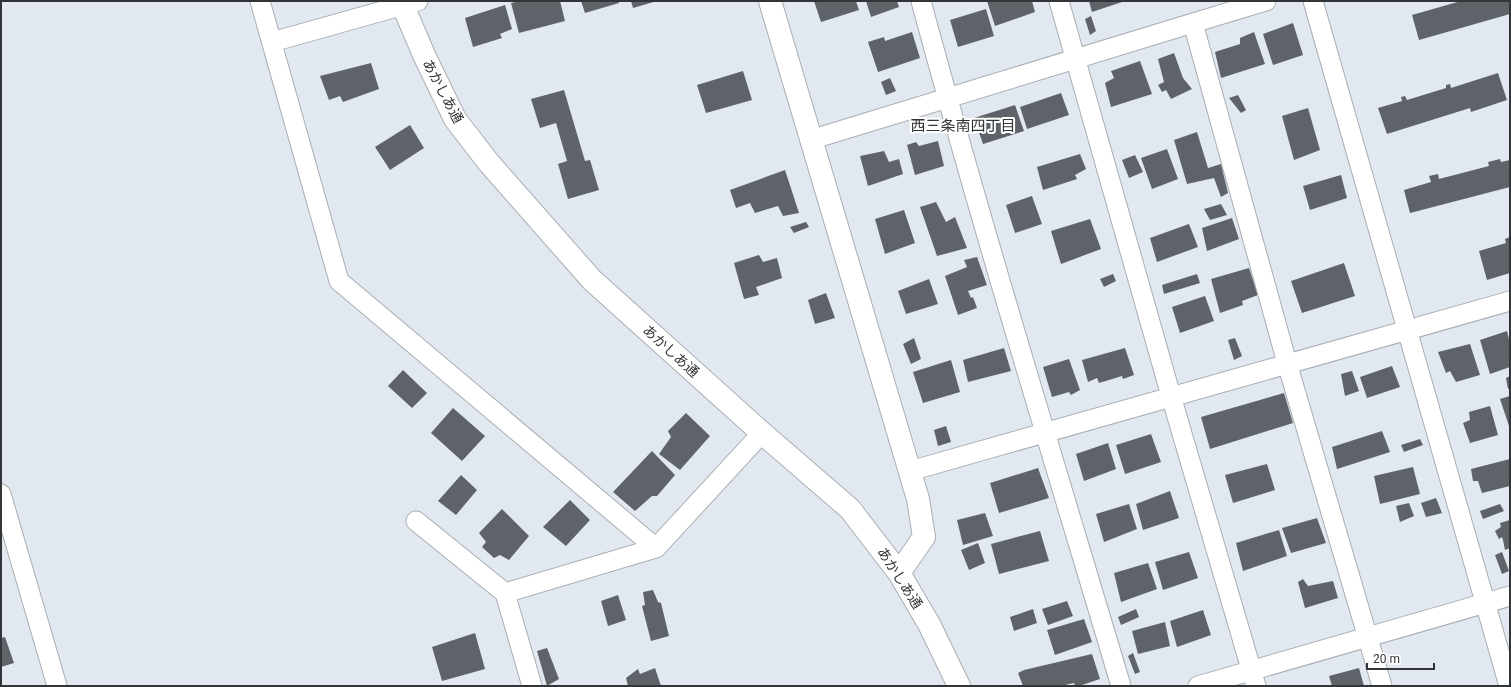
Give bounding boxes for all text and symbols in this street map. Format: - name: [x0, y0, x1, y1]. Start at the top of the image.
- street label: あかしあ通: [420, 56, 466, 126]
- district label: 西三条南四丁目: [910, 117, 1016, 135]
- street label: あかしあ通: [640, 322, 702, 380]
- street label: あかしあ通: [874, 544, 926, 612]
- scale bar: [1367, 645, 1434, 671]
- text: 20 m: [1373, 652, 1400, 666]

